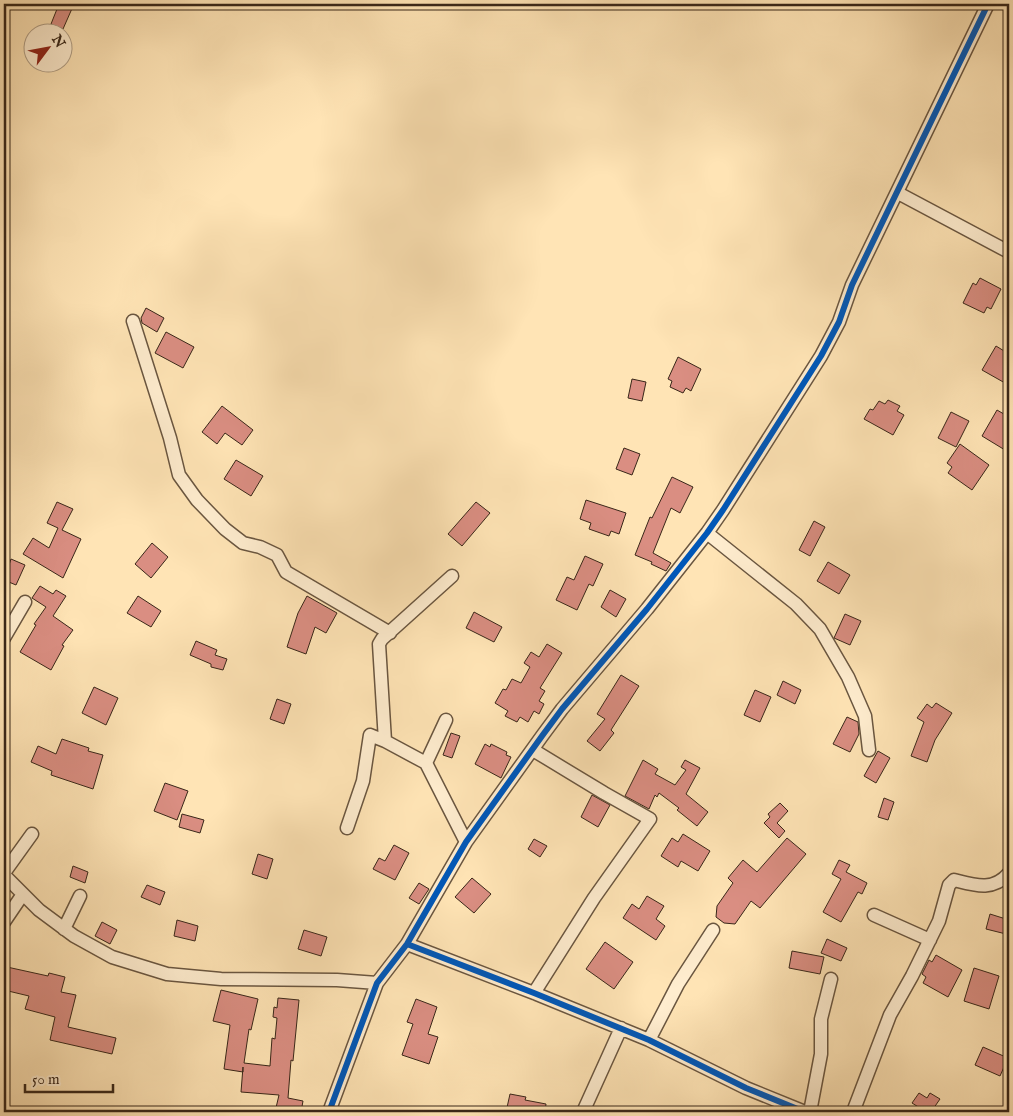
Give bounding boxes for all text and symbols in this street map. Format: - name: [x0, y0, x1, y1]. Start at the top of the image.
- north arrow: [22, 22, 72, 72]
- text: N: [47, 31, 69, 52]
- scale bar: [25, 1061, 112, 1093]
- text: 50 m: [32, 1070, 60, 1089]

